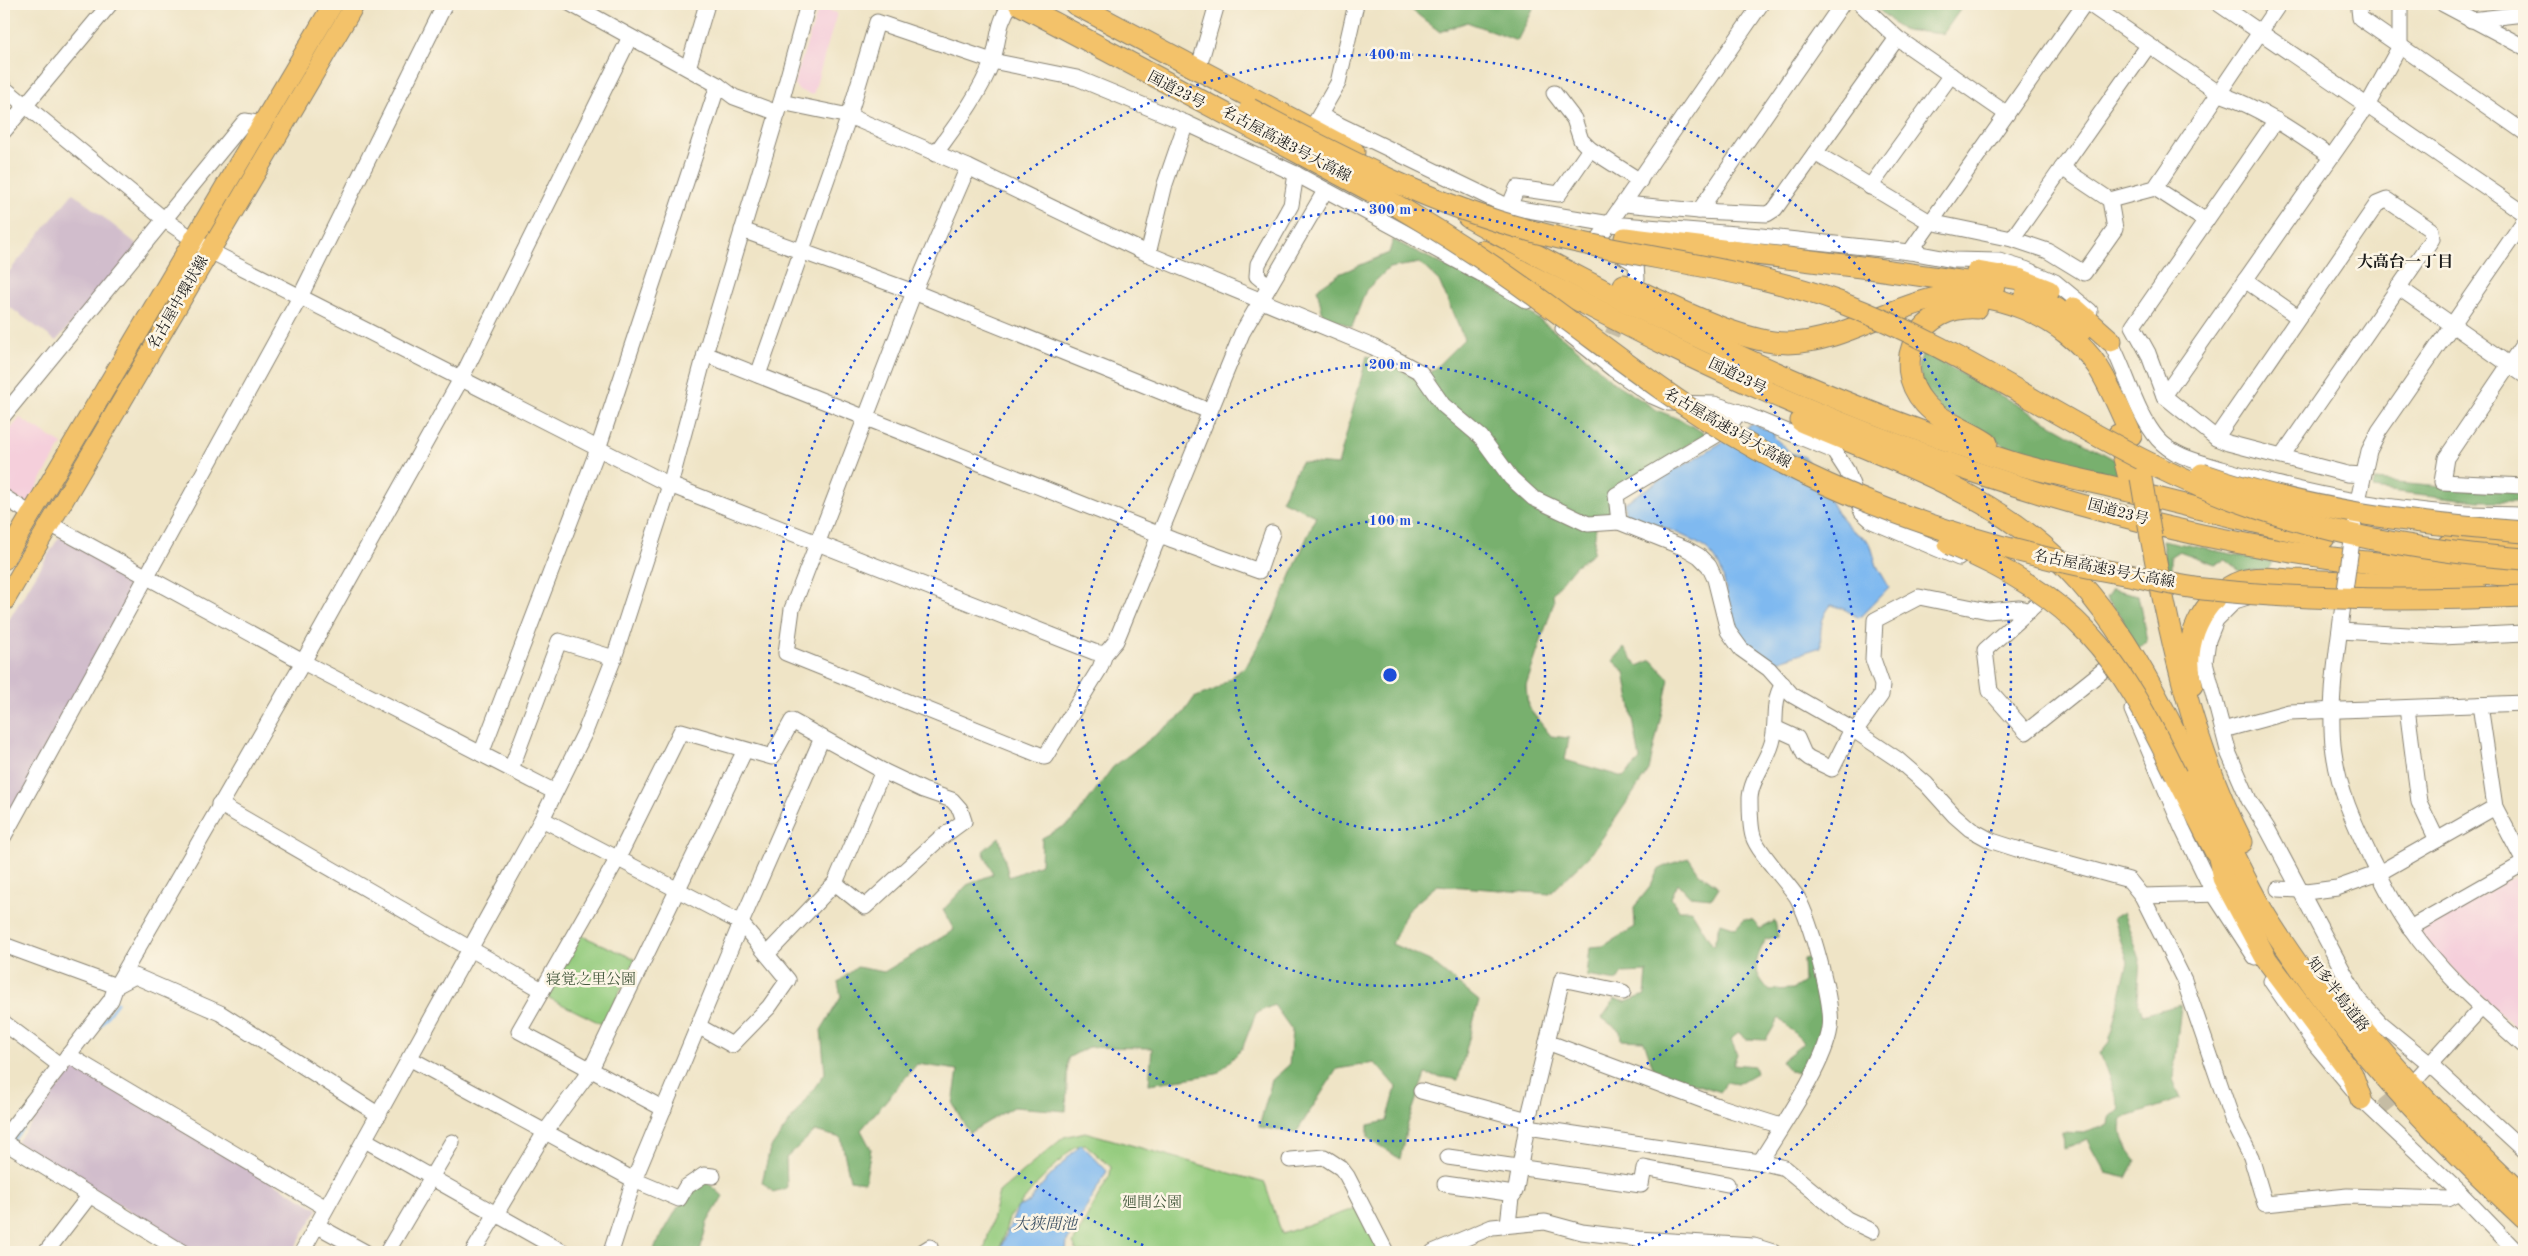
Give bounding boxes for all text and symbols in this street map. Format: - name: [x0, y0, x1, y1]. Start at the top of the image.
- text: 400 m: [1369, 48, 1411, 63]
- street label: 国道23号: [1145, 68, 1208, 112]
- street label: 名古屋高速3号大高線: [1219, 103, 1354, 185]
- text: 300 m: [1369, 203, 1411, 218]
- street label: 名古屋中環状線: [145, 253, 212, 352]
- district label: 大高台一丁目: [2357, 253, 2453, 271]
- street label: 国道23号: [1706, 355, 1769, 397]
- text: 200 m: [1369, 358, 1411, 373]
- street label: 名古屋高速3号大高線: [1661, 385, 1794, 471]
- street label: 国道23号: [2086, 496, 2151, 528]
- text: 100 m: [1369, 514, 1411, 529]
- street label: 名古屋高速3号大高線: [2032, 547, 2176, 591]
- centre of rings: [1381, 666, 1399, 684]
- street label: 知多半島道路: [2303, 954, 2372, 1035]
- park label: 寝覚之里公園: [546, 971, 636, 988]
- park label: 廻間公園: [1122, 1194, 1182, 1211]
- water label: 大狭間池: [1013, 1215, 1079, 1233]

